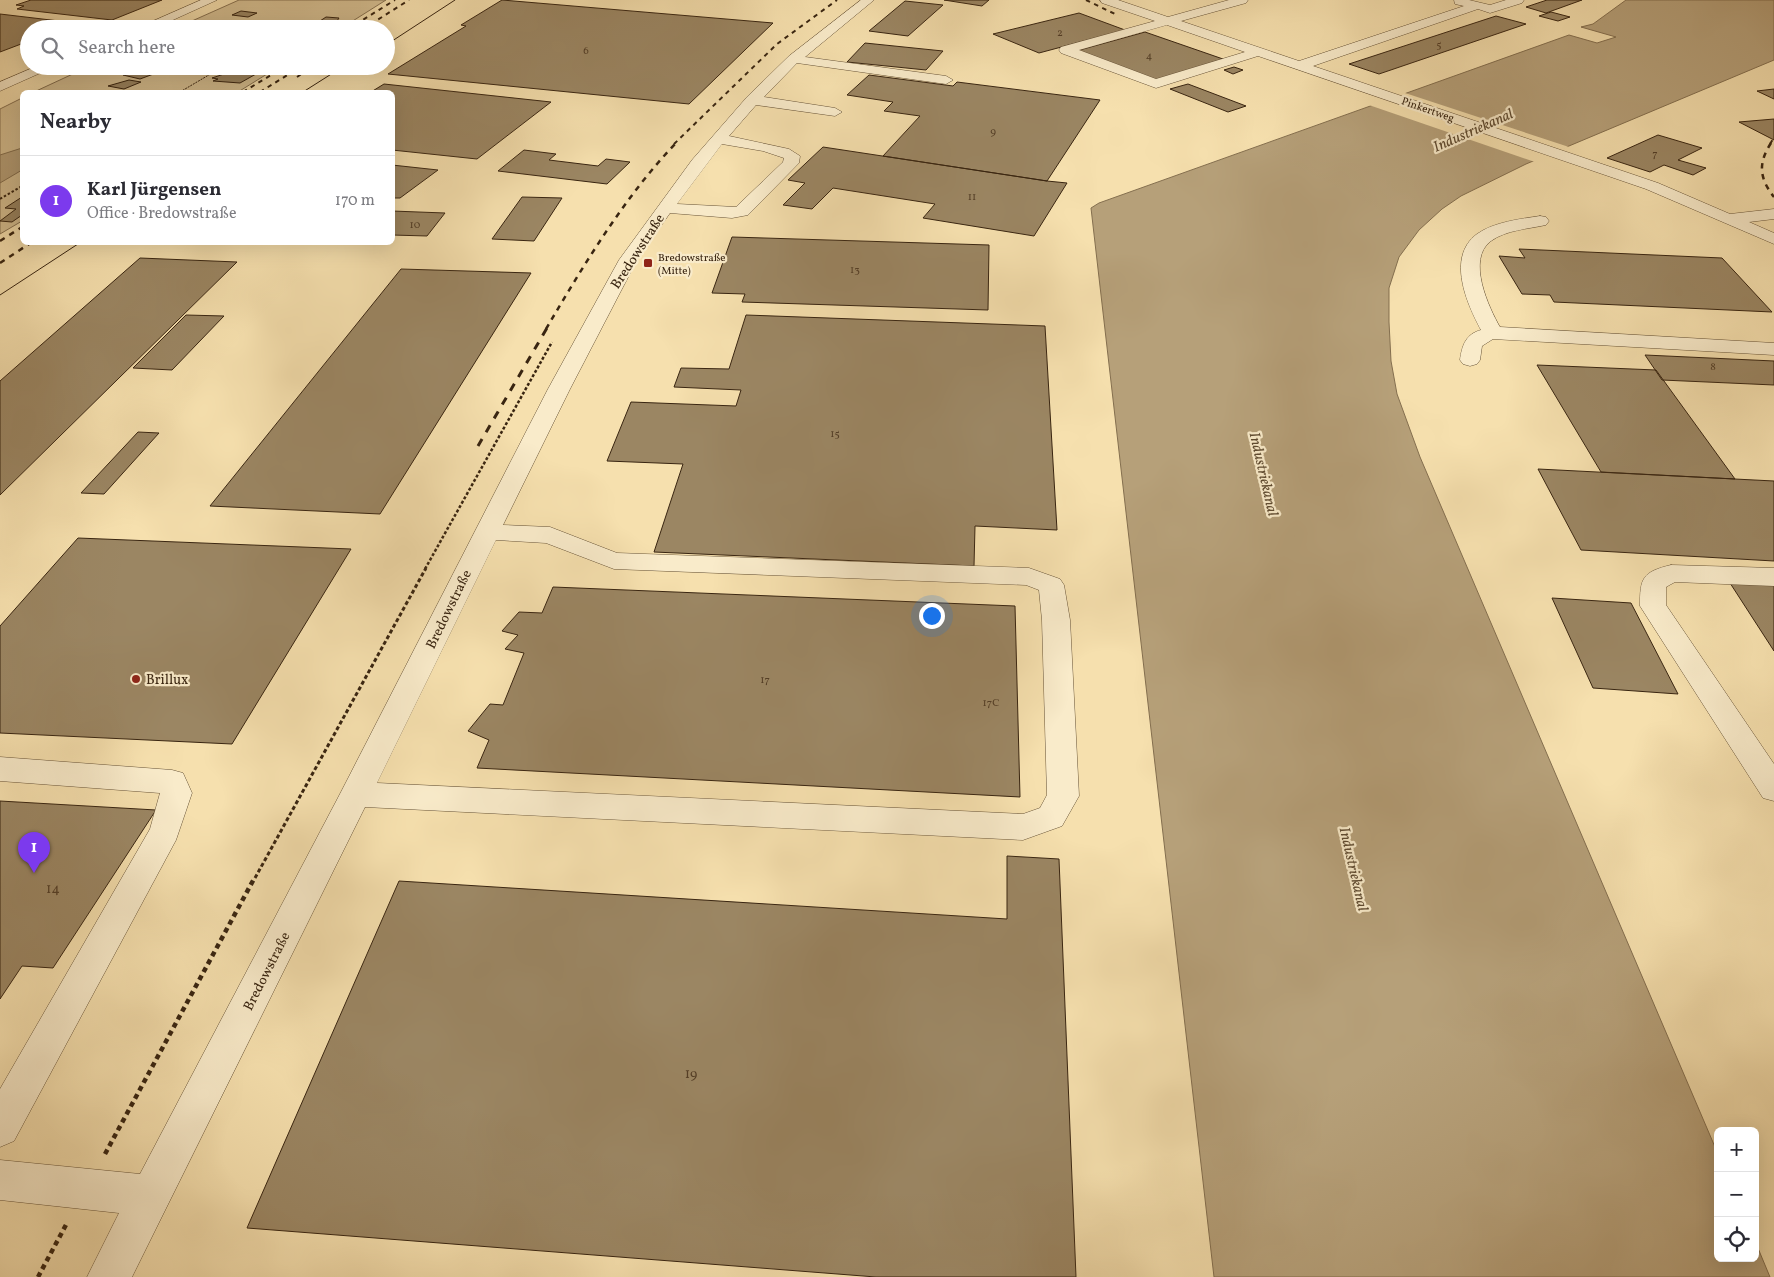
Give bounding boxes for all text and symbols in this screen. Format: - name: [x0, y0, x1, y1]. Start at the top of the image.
- search box: [20, 20, 395, 75]
- house number: 2: [1057, 26, 1063, 41]
- icon: search: [38, 34, 66, 62]
- text: Search here: [78, 35, 175, 61]
- house number: 5: [1436, 38, 1442, 53]
- house number: 6: [583, 44, 589, 59]
- house number: 4: [1146, 49, 1153, 64]
- street label: Pinkertweg: [1399, 94, 1456, 127]
- water label: Industriekanal: [1430, 104, 1517, 158]
- text: Nearby: [40, 108, 111, 137]
- house number: 9: [990, 125, 996, 140]
- house number: 7: [1652, 147, 1658, 162]
- text: Karl Jürgensen: [87, 177, 222, 203]
- text: 1: [53, 190, 59, 212]
- text: 170 m: [335, 190, 375, 212]
- house number: 11: [968, 190, 976, 205]
- text: Office · Bredowstraße: [87, 203, 236, 225]
- street label: Bredowstraße: [607, 210, 670, 293]
- house number: 10: [410, 218, 421, 233]
- place label: Bredowstraße (Mitte): [658, 251, 726, 279]
- marker: Bredowstraße (Mitte): [642, 257, 654, 269]
- house number: 13: [850, 263, 860, 278]
- house number: 8: [1710, 360, 1716, 375]
- house number: 15: [830, 427, 840, 442]
- water label: Industriekanal: [1243, 430, 1282, 519]
- street label: Bredowstraße: [422, 567, 477, 652]
- your location: [919, 603, 945, 629]
- place label: Brillux: [146, 671, 188, 690]
- marker: Brillux: [130, 673, 142, 685]
- house number: 17: [760, 673, 770, 688]
- house number: 17C: [983, 696, 999, 711]
- water label: Industriekanal: [1333, 825, 1372, 914]
- pin: 1: [18, 832, 50, 873]
- house number: 14: [46, 880, 60, 899]
- street label: Bredowstraße: [239, 929, 295, 1014]
- house number: 19: [685, 1065, 697, 1084]
- map controls: [1714, 1127, 1759, 1262]
- button: +: [1714, 1127, 1759, 1172]
- button: −: [1714, 1172, 1759, 1217]
- button: locate: [1714, 1217, 1759, 1262]

